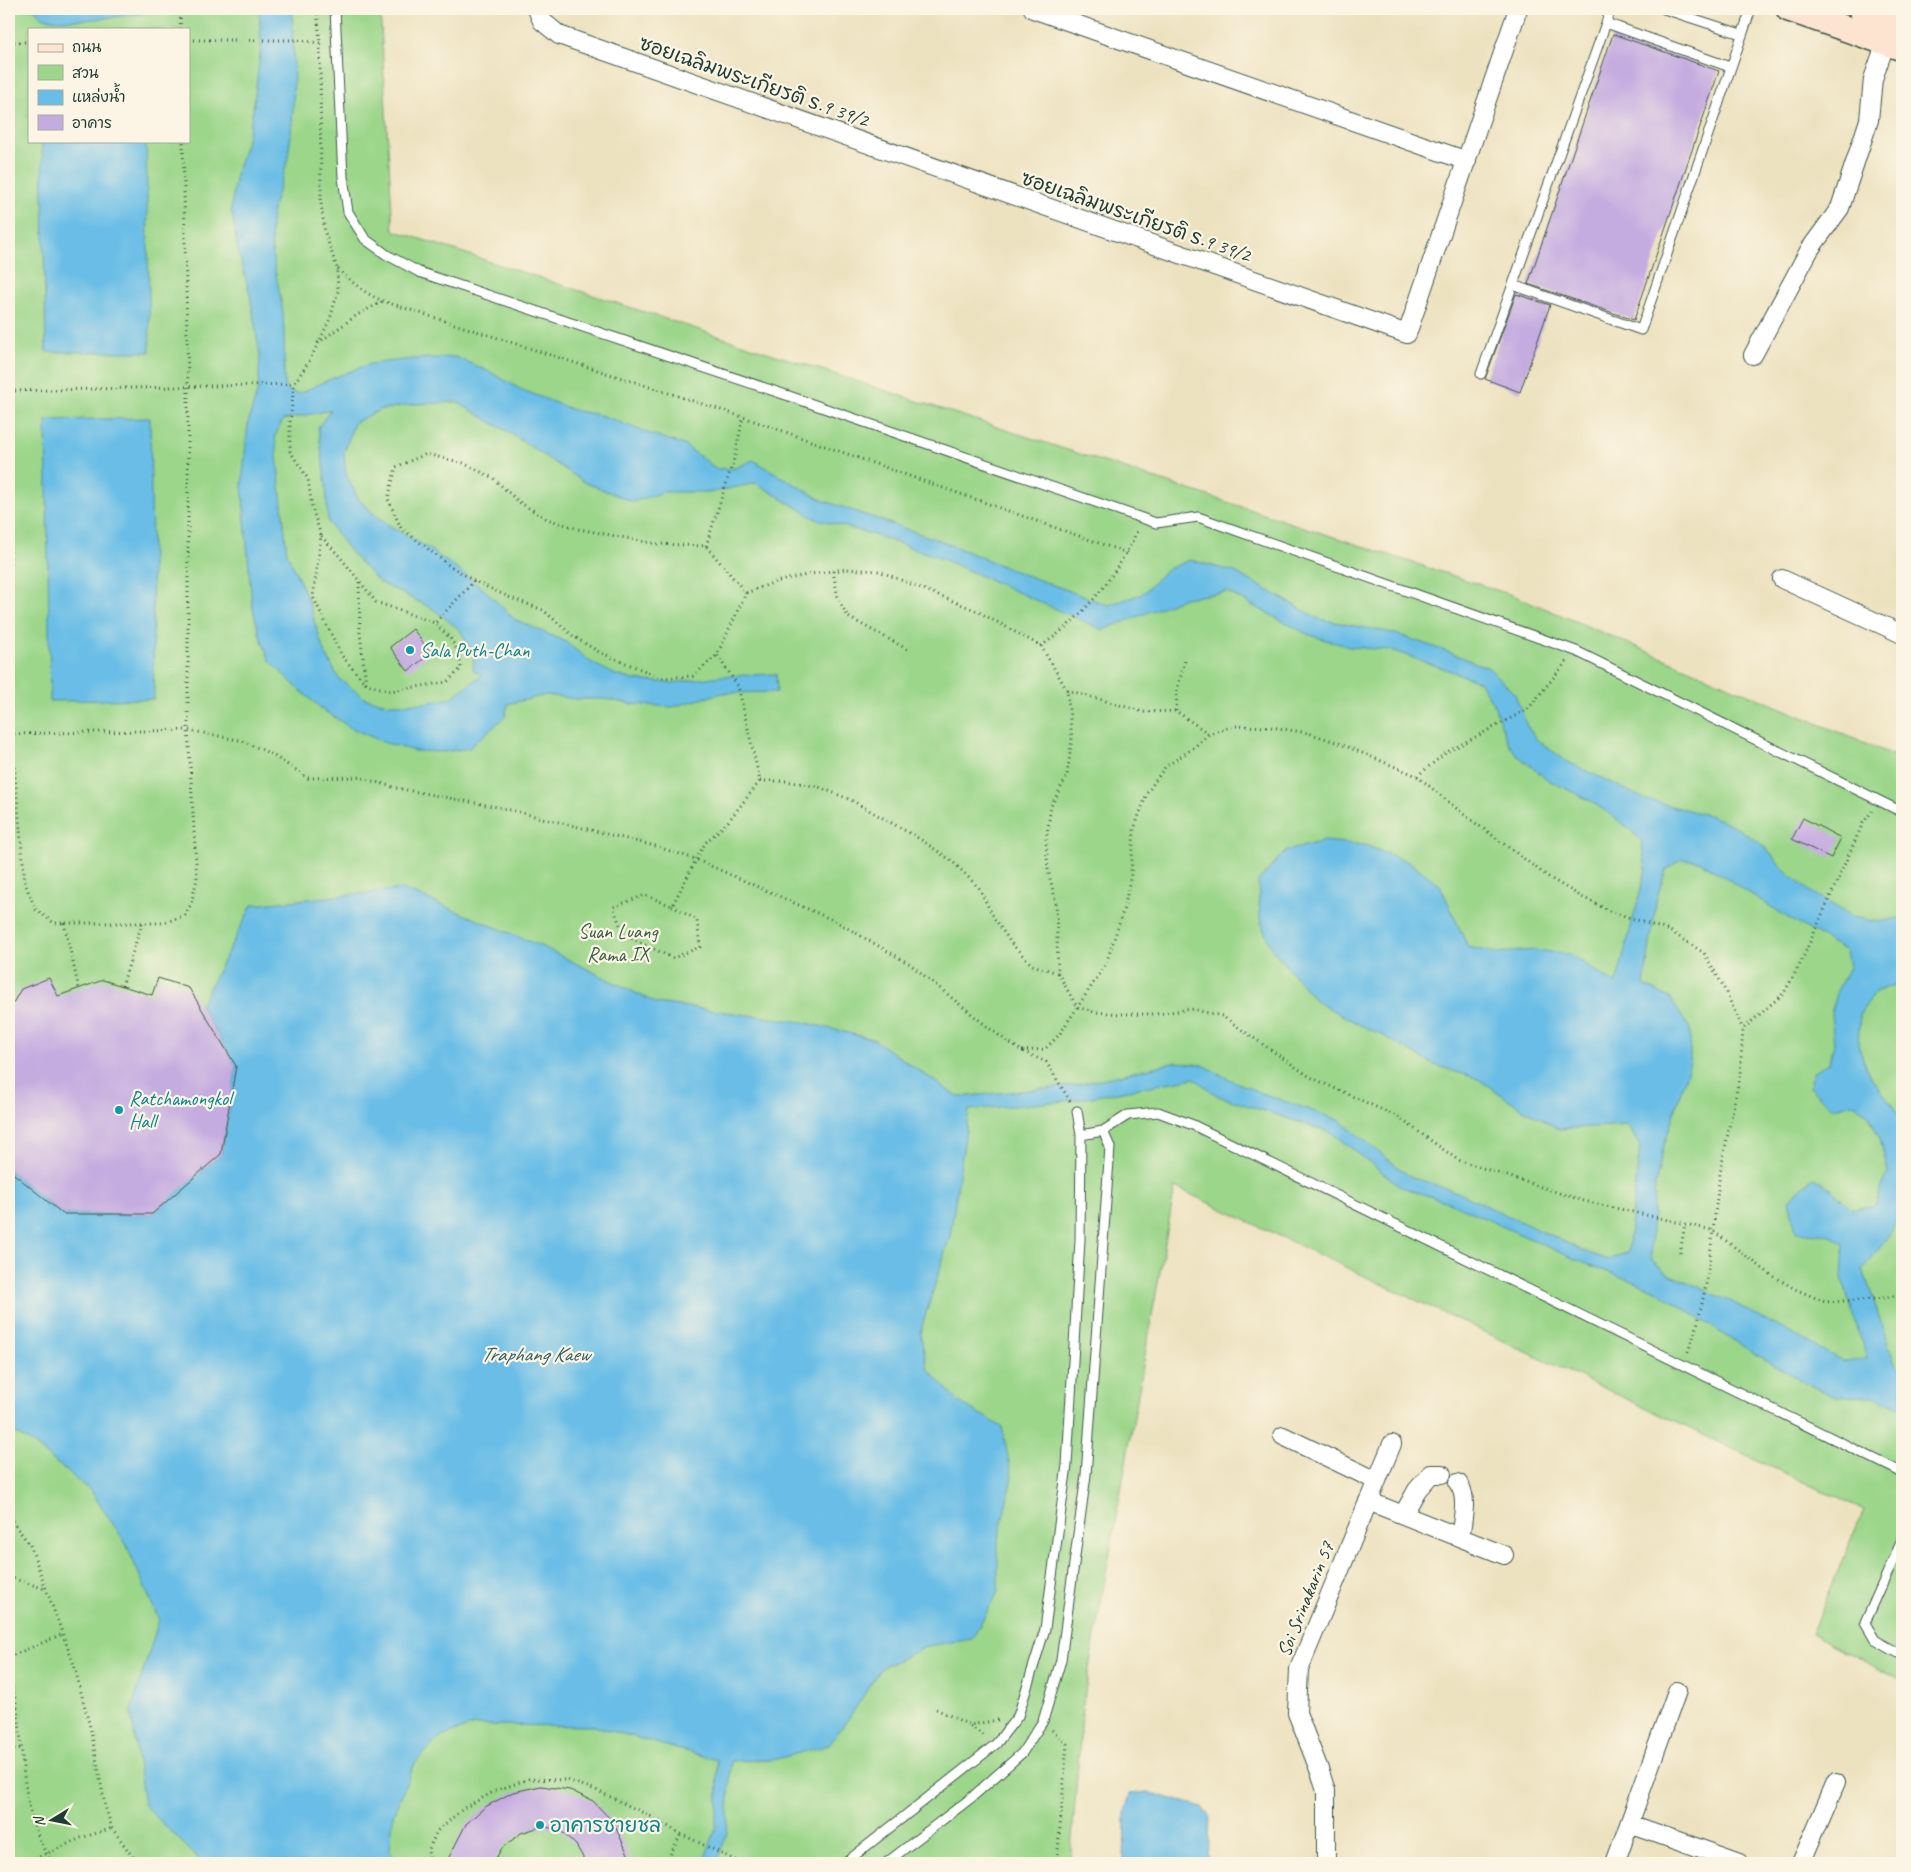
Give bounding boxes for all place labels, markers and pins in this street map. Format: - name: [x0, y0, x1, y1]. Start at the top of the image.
- place label: Sala Puth-Chan: [420, 638, 530, 663]
- marker: Sala Puth-Chan: [404, 644, 416, 656]
- place label: Ratchamongkol Hall: [129, 1086, 235, 1134]
- marker: Ratchamongkol Hall: [113, 1104, 125, 1116]
- place label: อาคารชายชล: [550, 1813, 661, 1838]
- marker: อาคารชายชล: [534, 1819, 546, 1831]

